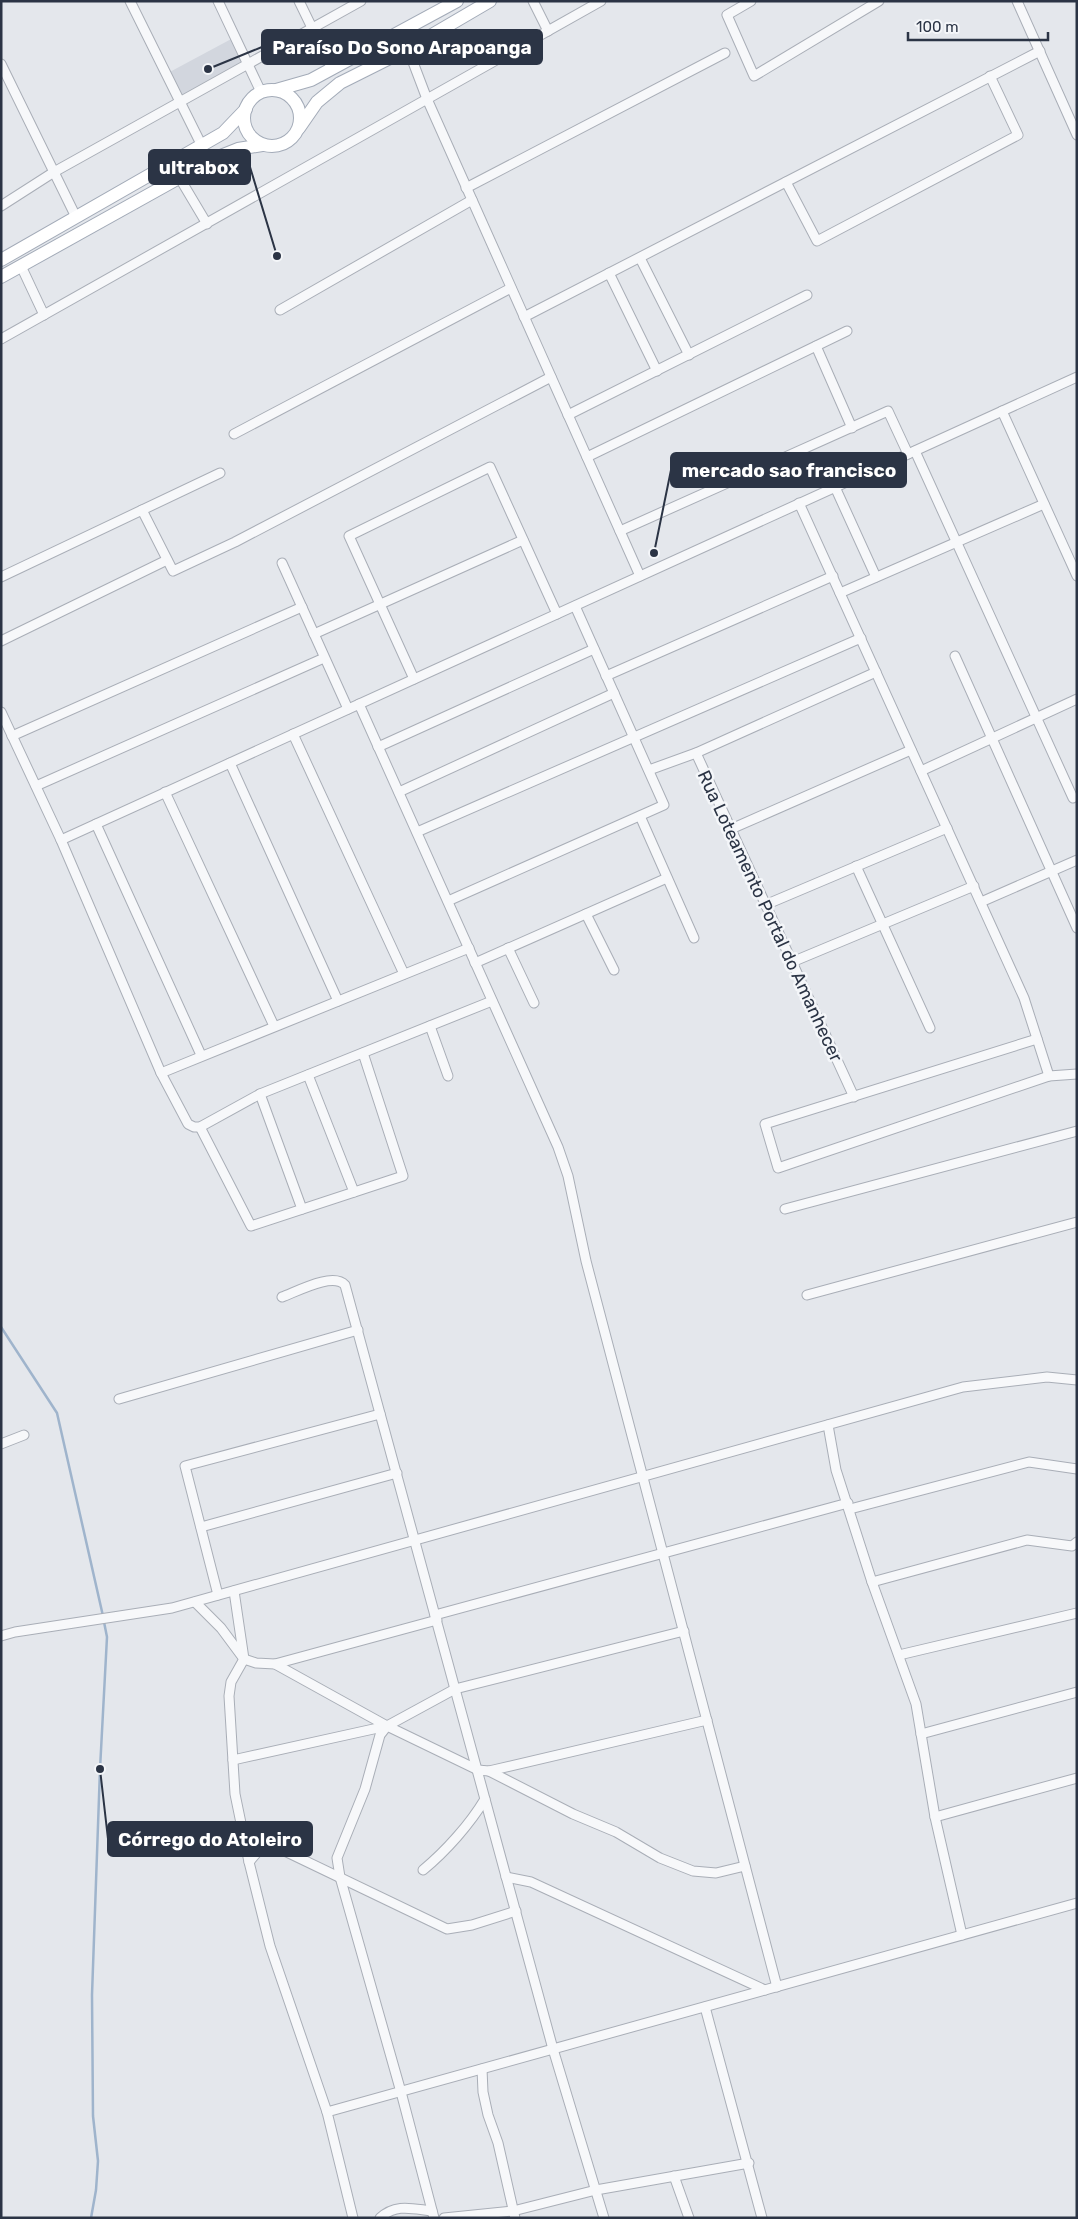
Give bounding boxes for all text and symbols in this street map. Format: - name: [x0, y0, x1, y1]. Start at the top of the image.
- scale bar: [908, 10, 1048, 42]
- text: 100 m: [916, 18, 958, 36]
- callout: Paraíso Do Sono Arapoanga: [262, 30, 542, 64]
- text: Paraíso Do Sono Arapoanga: [272, 36, 532, 59]
- callout: ultrabox: [149, 150, 250, 184]
- text: ultrabox: [159, 156, 239, 179]
- callout: mercado sao francisco: [671, 453, 906, 487]
- text: mercado sao francisco: [682, 459, 896, 482]
- street label: Rua Loteamento Portal do Amanhecer: [693, 767, 847, 1065]
- callout: Córrego do Atoleiro: [108, 1822, 312, 1856]
- text: Córrego do Atoleiro: [118, 1828, 302, 1851]

